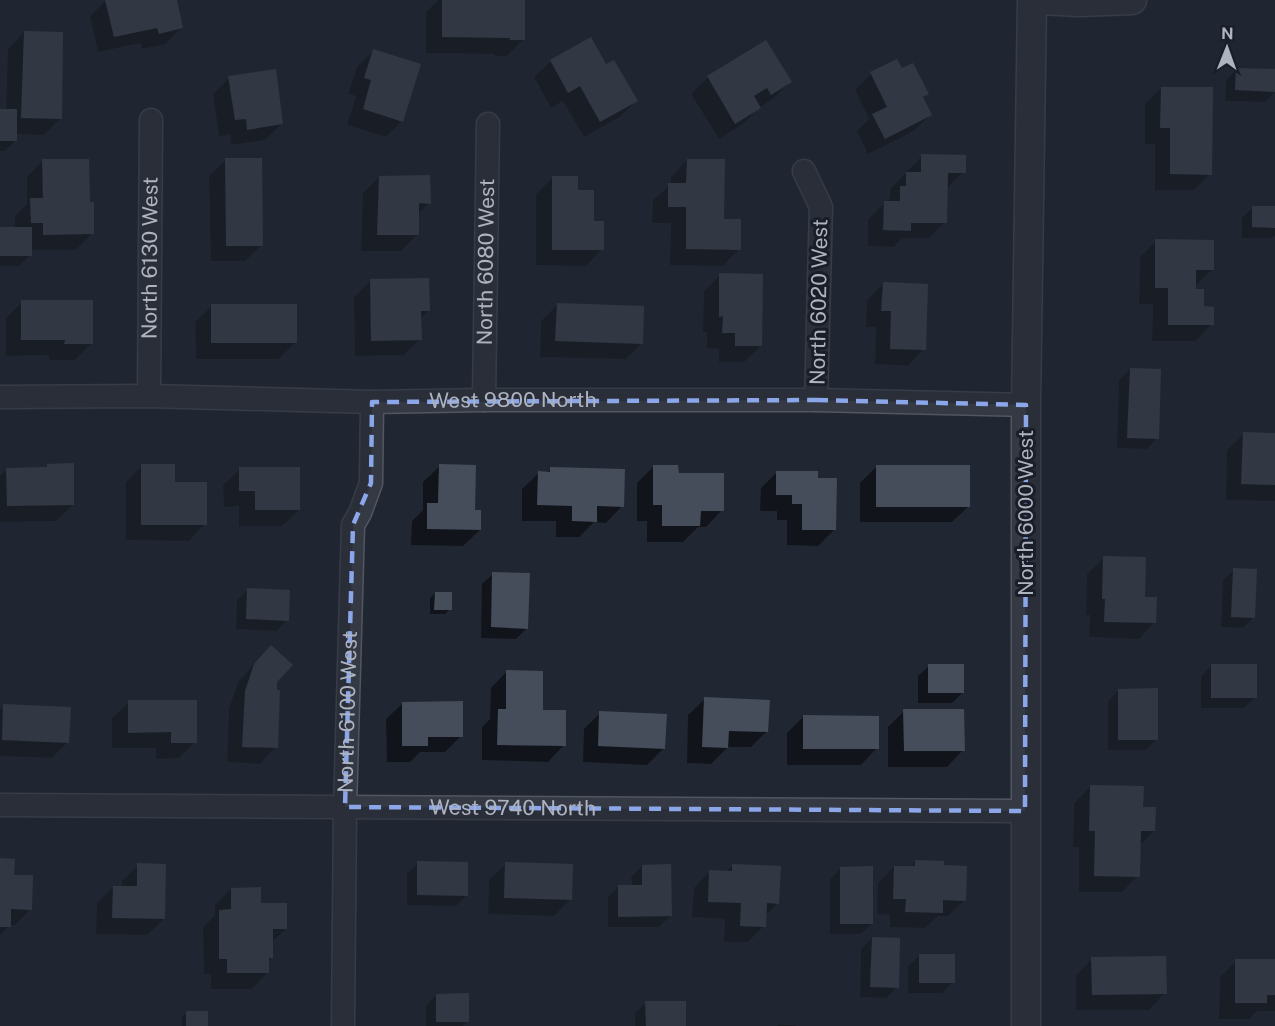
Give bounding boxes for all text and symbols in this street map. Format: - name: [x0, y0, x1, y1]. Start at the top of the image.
- north arrow: [1197, 18, 1257, 78]
- text: N: [1221, 24, 1234, 43]
- street label: North 6130 West: [136, 177, 163, 339]
- street label: North 6080 West: [472, 178, 499, 346]
- street label: North 6020 West: [805, 219, 832, 385]
- street label: West 9800 North: [429, 387, 597, 413]
- street label: North 6000 West: [1013, 430, 1038, 596]
- street label: North 6100 West: [332, 631, 362, 793]
- street label: West 9740 North: [430, 795, 596, 820]

